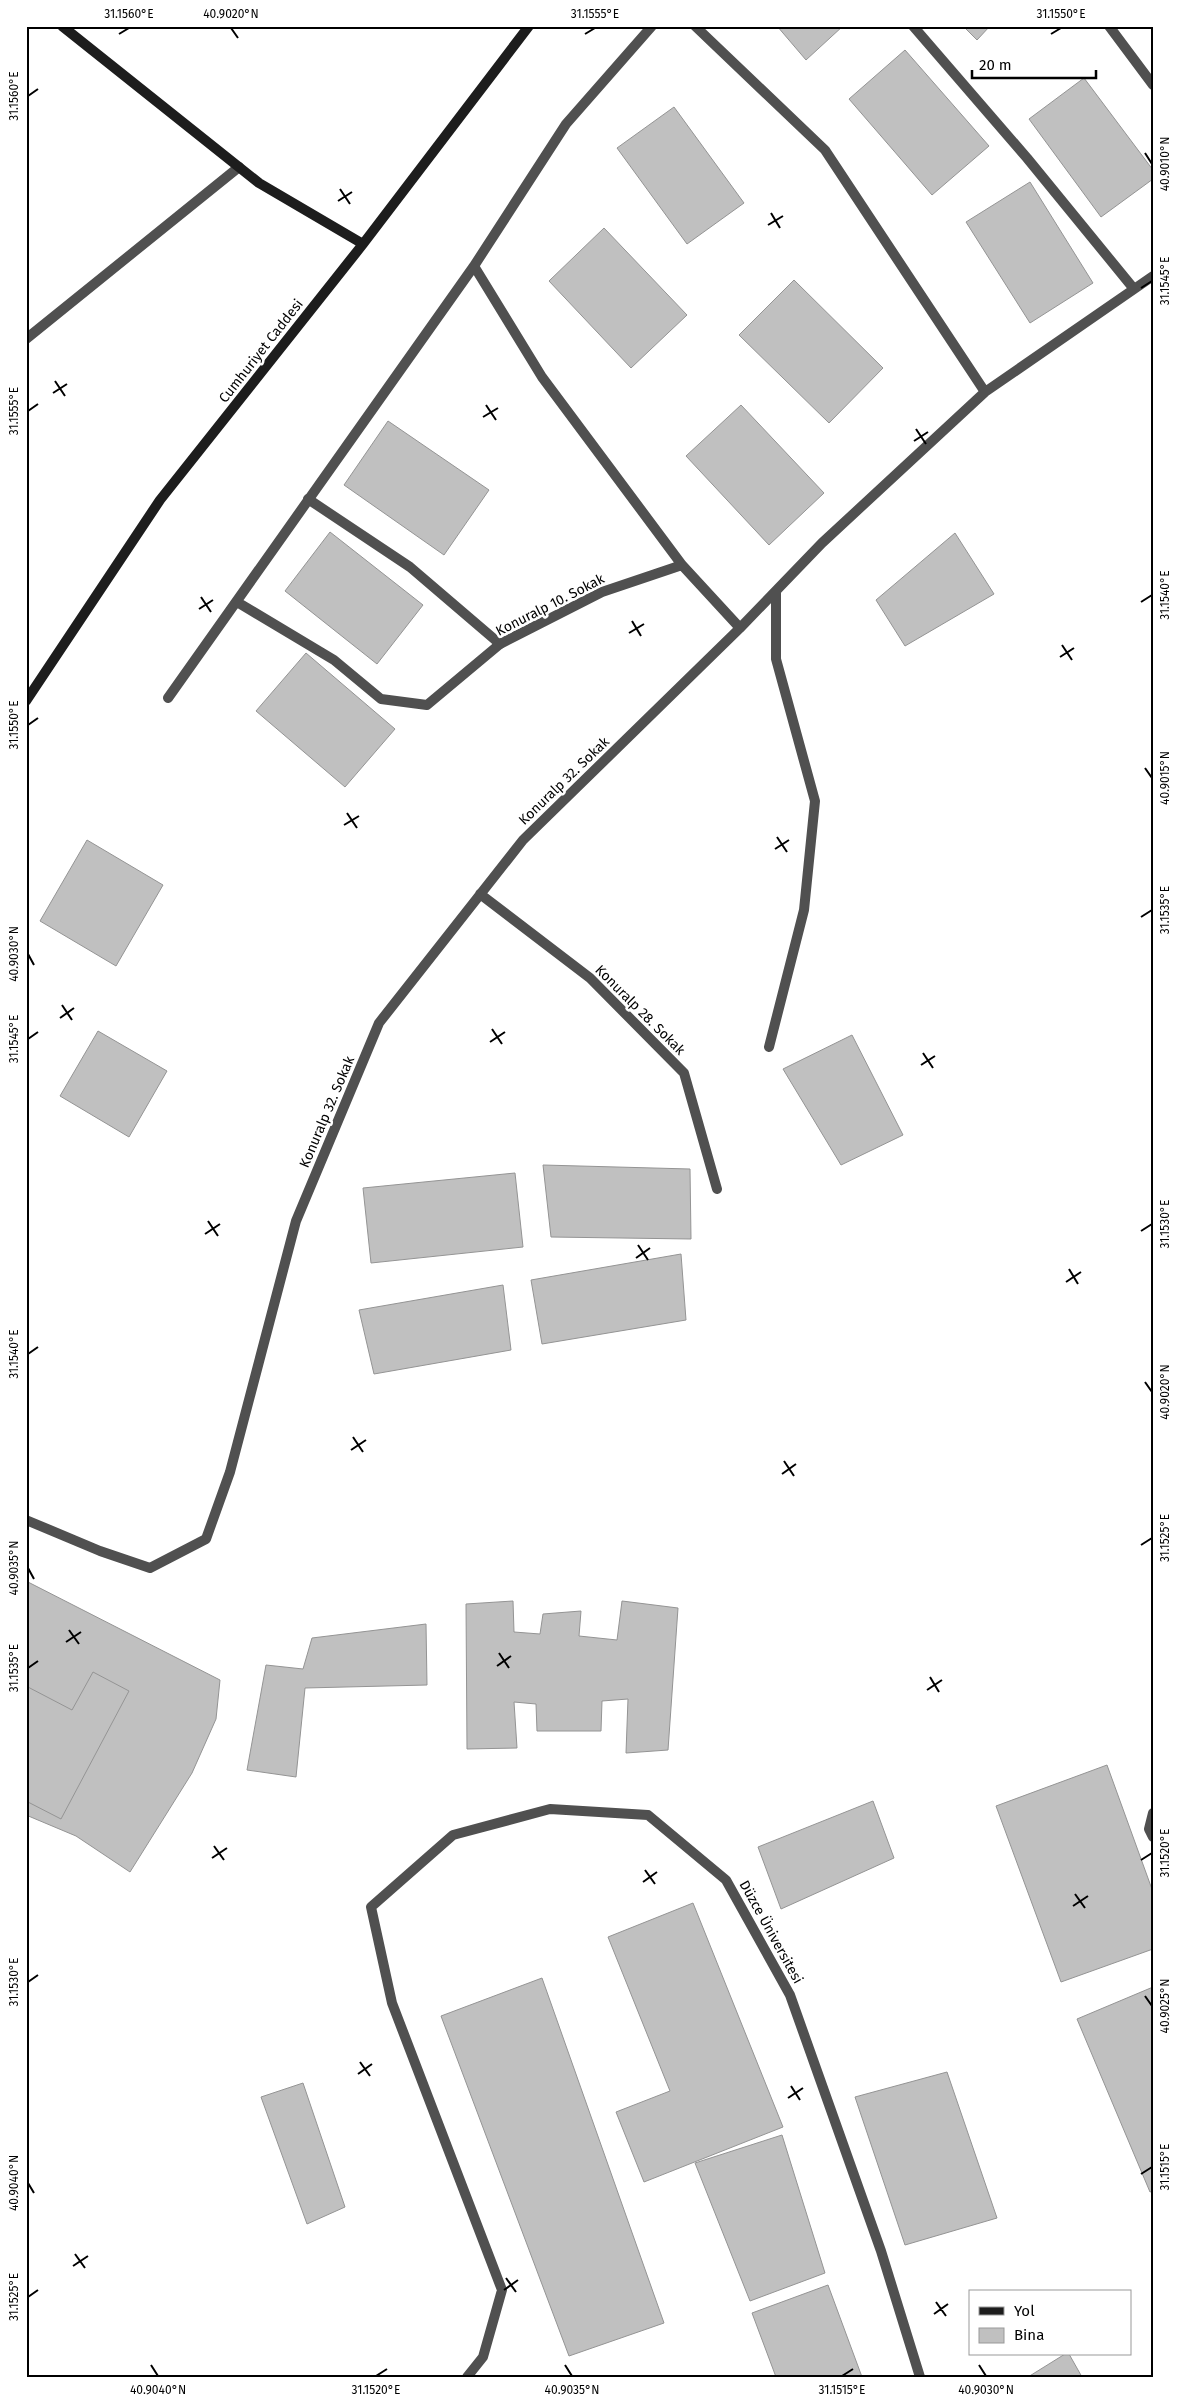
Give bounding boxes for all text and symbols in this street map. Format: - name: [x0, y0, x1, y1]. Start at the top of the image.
- text: 31.1560°E: [104, 7, 154, 21]
- text: 40.9020°N: [203, 7, 259, 21]
- text: 31.1555°E: [571, 7, 619, 21]
- text: 31.1550°E: [1036, 7, 1086, 21]
- scale bar: [972, 48, 1095, 80]
- text: 20 m: [979, 56, 1012, 74]
- text: 31.1560°E: [7, 71, 21, 121]
- text: 40.9010°N: [1158, 137, 1172, 191]
- text: 31.1545°E: [1158, 257, 1172, 305]
- street label: Cumhuriyet Caddesi: [215, 296, 307, 406]
- text: 31.1555°E: [7, 387, 21, 435]
- street label: Konuralp 10. Sokak: [493, 570, 608, 640]
- text: 31.1540°E: [1158, 570, 1172, 620]
- text: 31.1550°E: [7, 700, 21, 750]
- street label: Konuralp 32. Sokak: [515, 733, 613, 829]
- text: 40.9015°N: [1158, 751, 1172, 805]
- text: 31.1535°E: [1158, 886, 1172, 934]
- text: 40.9030°N: [7, 926, 21, 982]
- street label: Konuralp 28. Sokak: [591, 961, 689, 1059]
- text: 31.1545°E: [7, 1015, 21, 1063]
- street label: Konuralp 32. Sokak: [296, 1053, 358, 1170]
- text: 31.1530°E: [1158, 1199, 1172, 1249]
- text: 31.1540°E: [7, 1329, 21, 1379]
- text: 40.9020°N: [1158, 1364, 1172, 1420]
- text: 31.1525°E: [1158, 1514, 1172, 1562]
- text: 40.9035°N: [7, 1541, 21, 1595]
- text: 31.1535°E: [7, 1644, 21, 1692]
- text: 31.1520°E: [1158, 1829, 1172, 1877]
- street label: Düzce Üniversitesi: [736, 1877, 807, 1987]
- text: 31.1530°E: [7, 1957, 21, 2007]
- text: 40.9025°N: [1158, 1979, 1172, 2033]
- text: 31.1515°E: [1158, 2144, 1172, 2190]
- text: 40.9040°N: [7, 2155, 21, 2211]
- text: 31.1525°E: [7, 2273, 21, 2321]
- legend: [969, 2290, 1132, 2356]
- text: Yol: [1014, 2302, 1035, 2320]
- text: Bina: [1014, 2326, 1044, 2344]
- text: 40.9040°N: [130, 2383, 186, 2397]
- text: 31.1520°E: [352, 2383, 400, 2397]
- text: 40.9035°N: [545, 2383, 599, 2397]
- text: 31.1515°E: [819, 2383, 865, 2397]
- text: 40.9030°N: [958, 2383, 1014, 2397]

